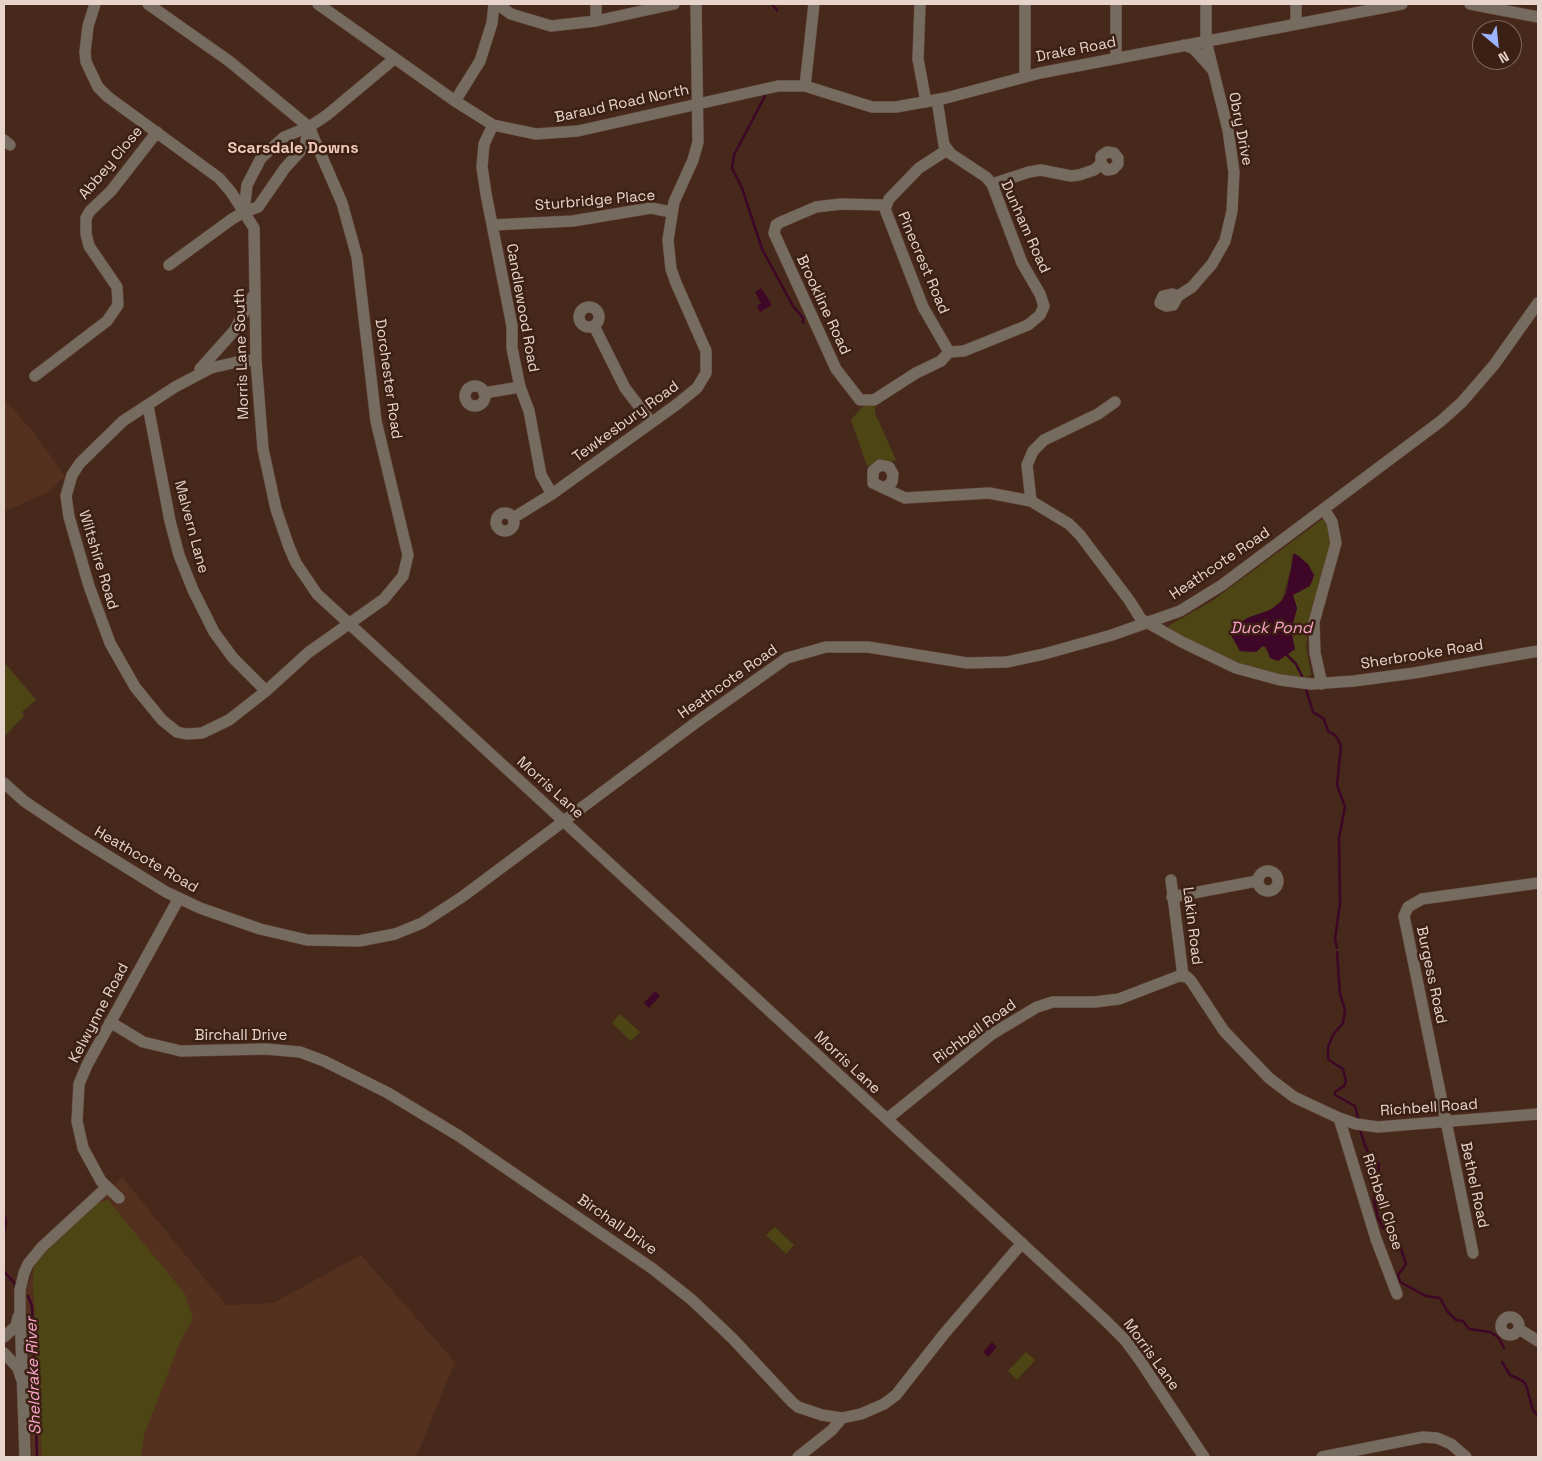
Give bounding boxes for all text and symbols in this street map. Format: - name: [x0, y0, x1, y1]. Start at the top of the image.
- north arrow: [1472, 20, 1522, 70]
- street label: Drake Road: [1034, 33, 1118, 67]
- text: N: [1495, 47, 1512, 68]
- street label: Baraud Road North: [553, 81, 691, 127]
- street label: Obry Drive: [1224, 91, 1256, 167]
- street label: Abbey Close: [75, 123, 147, 203]
- district label: Scarsdale Downs: [227, 139, 359, 159]
- street label: Dunham Road: [996, 178, 1054, 276]
- street label: Sturbridge Place: [534, 187, 656, 215]
- street label: Pinecrest Road: [893, 209, 953, 317]
- street label: Candlewood Road: [502, 242, 542, 374]
- street label: Brookline Road: [792, 252, 854, 358]
- street label: Morris Lane South: [231, 288, 253, 420]
- street label: Dorchester Road: [371, 318, 405, 440]
- street label: Tewkesbury Road: [569, 377, 683, 467]
- street label: Malvern Lane: [170, 479, 212, 575]
- street label: Wiltshire Road: [74, 508, 122, 612]
- street label: Heathcote Road: [1166, 524, 1274, 604]
- water label: Duck Pond: [1230, 619, 1312, 639]
- street label: Sherbrooke Road: [1359, 636, 1485, 674]
- street label: Heathcote Road: [675, 641, 781, 723]
- street label: Morris Lane: [513, 753, 587, 823]
- street label: Heathcote Road: [91, 823, 201, 897]
- street label: Lakin Road: [1178, 886, 1206, 966]
- street label: Burgess Road: [1412, 924, 1450, 1026]
- street label: Kelwynne Road: [65, 960, 133, 1066]
- street label: Richbell Road: [930, 996, 1020, 1068]
- street label: Birchall Drive: [195, 1027, 287, 1045]
- street label: Morris Lane: [810, 1028, 884, 1098]
- street label: Richbell Road: [1380, 1096, 1478, 1120]
- street label: Bethel Road: [1456, 1140, 1492, 1230]
- street label: Richbell Close: [1358, 1151, 1406, 1253]
- street label: Birchall Drive: [574, 1191, 660, 1259]
- street label: Morris Lane: [1119, 1316, 1183, 1394]
- water label: Sheldrake River: [22, 1317, 46, 1435]

